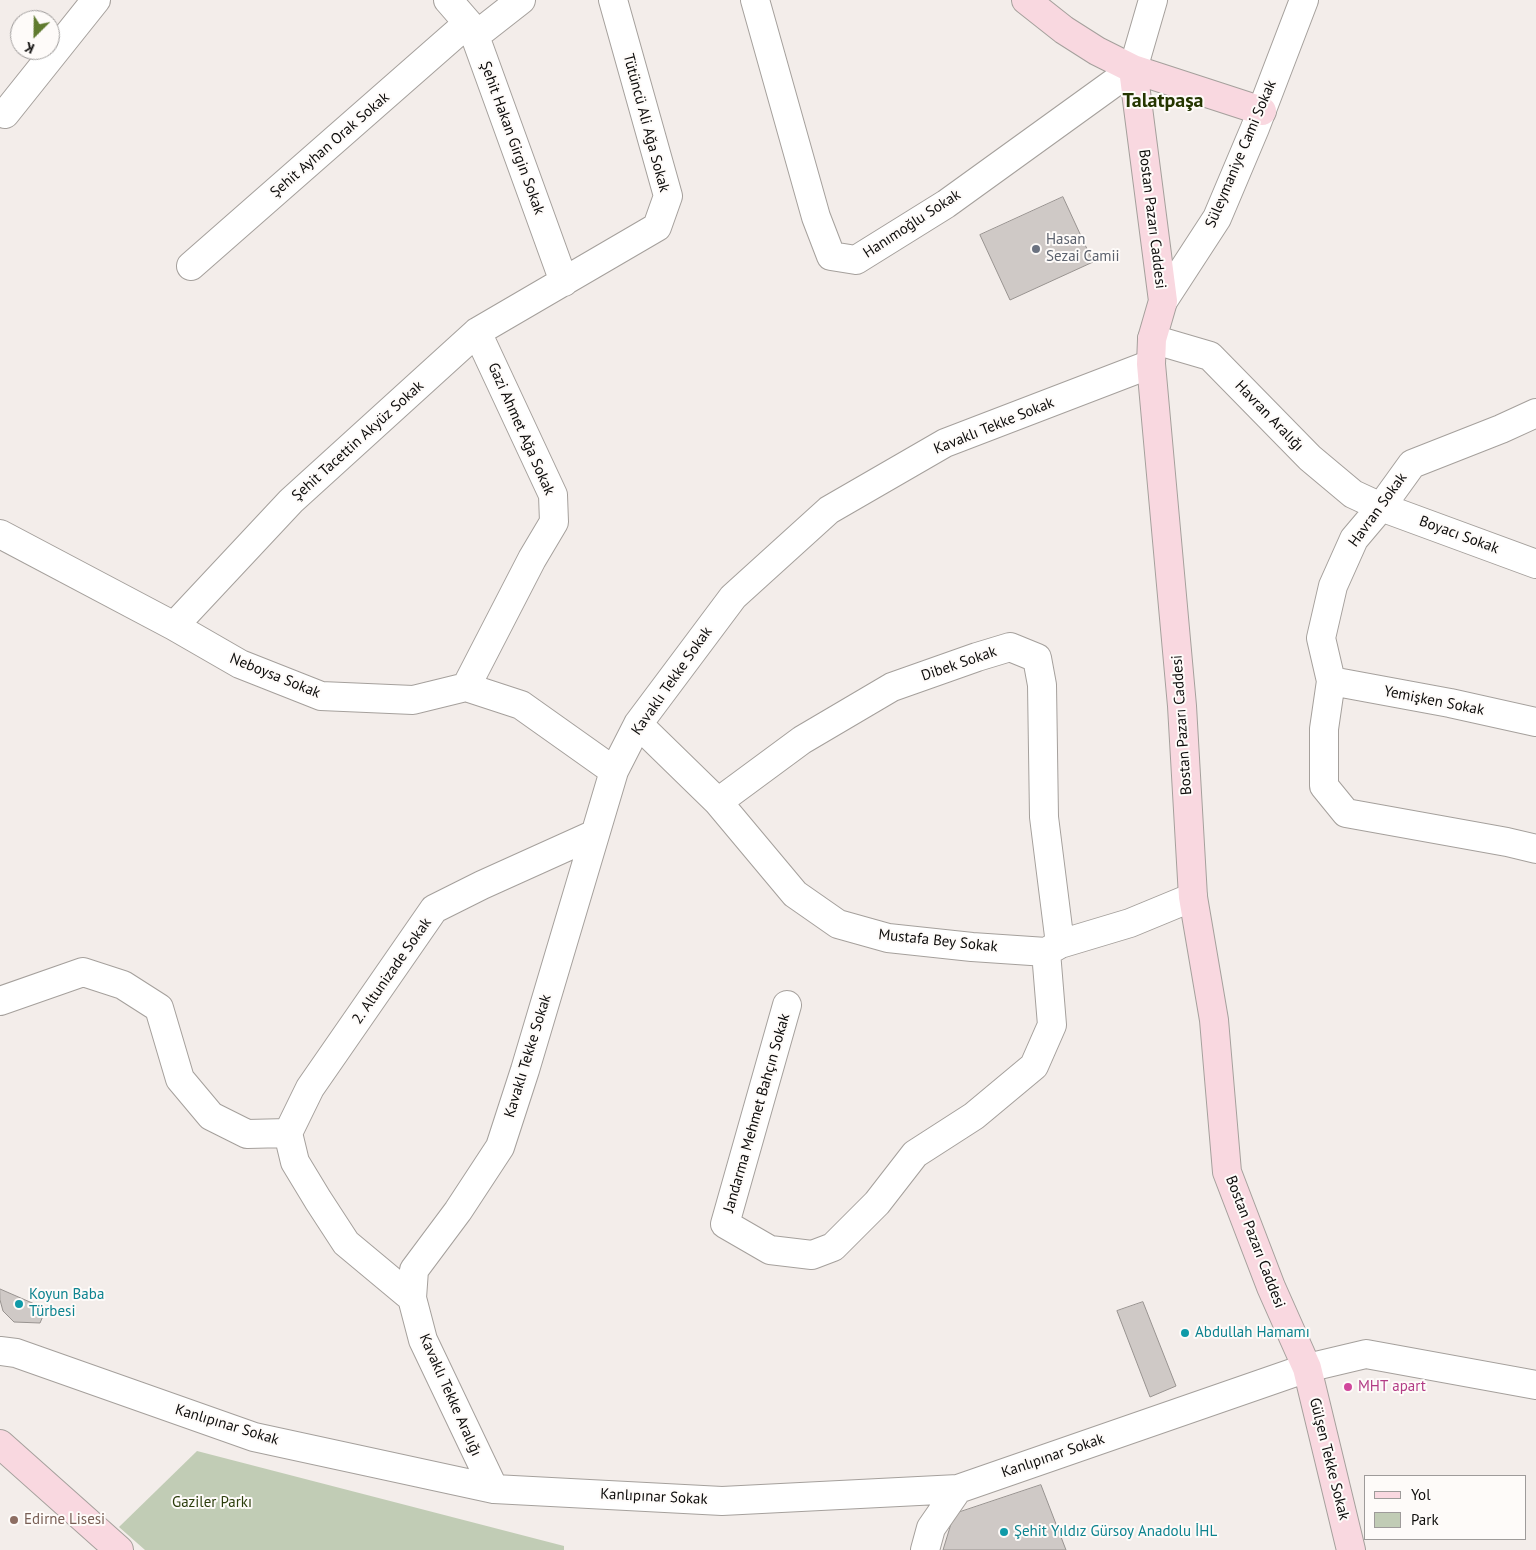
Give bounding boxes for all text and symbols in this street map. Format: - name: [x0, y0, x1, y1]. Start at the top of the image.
- north arrow: [10, 10, 60, 60]
- text: K: [22, 38, 37, 58]
- street label: Tütüncü Ali Ağa Sokak: [619, 52, 673, 194]
- street label: Şehit Hakan Girgin Sokak: [476, 59, 548, 217]
- street label: Süleymaniye Cami Sokak: [1202, 77, 1280, 231]
- street label: Şehit Ayhan Orak Sokak: [267, 88, 393, 202]
- district label: Talatpaşa: [1122, 89, 1204, 113]
- street label: Bostan Pazarı Caddesi: [1135, 148, 1169, 290]
- street label: Hanımoğlu Sokak: [860, 186, 964, 262]
- place label: Hasan Sezai Camii: [1046, 231, 1120, 266]
- marker: Hasan Sezai Camii: [1030, 243, 1042, 255]
- street label: Gazi Ahmet Ağa Sokak: [484, 360, 558, 498]
- street label: Şehit Tacettin Akyüz Sokak: [288, 377, 428, 505]
- street label: Havran Aralığı: [1231, 377, 1307, 455]
- street label: Kavaklı Tekke Sokak: [931, 394, 1057, 458]
- street label: Havran Sokak: [1345, 469, 1411, 551]
- street label: Boyacı Sokak: [1417, 512, 1501, 558]
- street label: Kavaklı Tekke Sokak: [628, 623, 716, 739]
- street label: Dibek Sokak: [919, 643, 999, 685]
- street label: Neboysa Sokak: [227, 650, 323, 702]
- street label: Bostan Pazarı Caddesi: [1168, 654, 1196, 796]
- street label: Yemişken Sokak: [1382, 682, 1486, 720]
- street label: 2. Altunizade Sokak: [349, 914, 435, 1028]
- street label: Mustafa Bey Sokak: [877, 926, 999, 956]
- street label: Kavaklı Tekke Sokak: [501, 992, 555, 1120]
- street label: Jandarma Mehmet Bahçın Sokak: [720, 1011, 794, 1215]
- street label: Bostan Pazarı Caddesi: [1221, 1173, 1289, 1311]
- place label: Koyun Baba Türbesi: [29, 1286, 104, 1321]
- marker: Koyun Baba Türbesi: [13, 1298, 25, 1310]
- place label: Abdullah Hamamı: [1195, 1324, 1310, 1342]
- marker: Abdullah Hamamı: [1179, 1327, 1191, 1339]
- street label: Kavaklı Tekke Aralığı: [415, 1331, 485, 1459]
- place label: MHT apart: [1358, 1378, 1426, 1396]
- marker: MHT apart: [1342, 1381, 1354, 1393]
- street label: Gülşen Tekke Sokak: [1305, 1396, 1353, 1522]
- street label: Kanlıpınar Sokak: [173, 1401, 281, 1449]
- street label: Kanlıpınar Sokak: [999, 1430, 1107, 1482]
- legend: [1364, 1475, 1526, 1540]
- street label: Kanlıpınar Sokak: [600, 1485, 708, 1509]
- text: Yol: [1411, 1485, 1431, 1504]
- park label: Gaziler Parkı: [172, 1494, 252, 1512]
- text: Park: [1411, 1510, 1439, 1529]
- place label: Edirne Lisesi: [24, 1511, 105, 1529]
- marker: Edirne Lisesi: [8, 1514, 20, 1526]
- place label: Şehit Yıldız Gürsoy Anadolu İHL: [1014, 1523, 1217, 1541]
- marker: Şehit Yıldız Gürsoy Anadolu İHL: [998, 1526, 1010, 1538]

